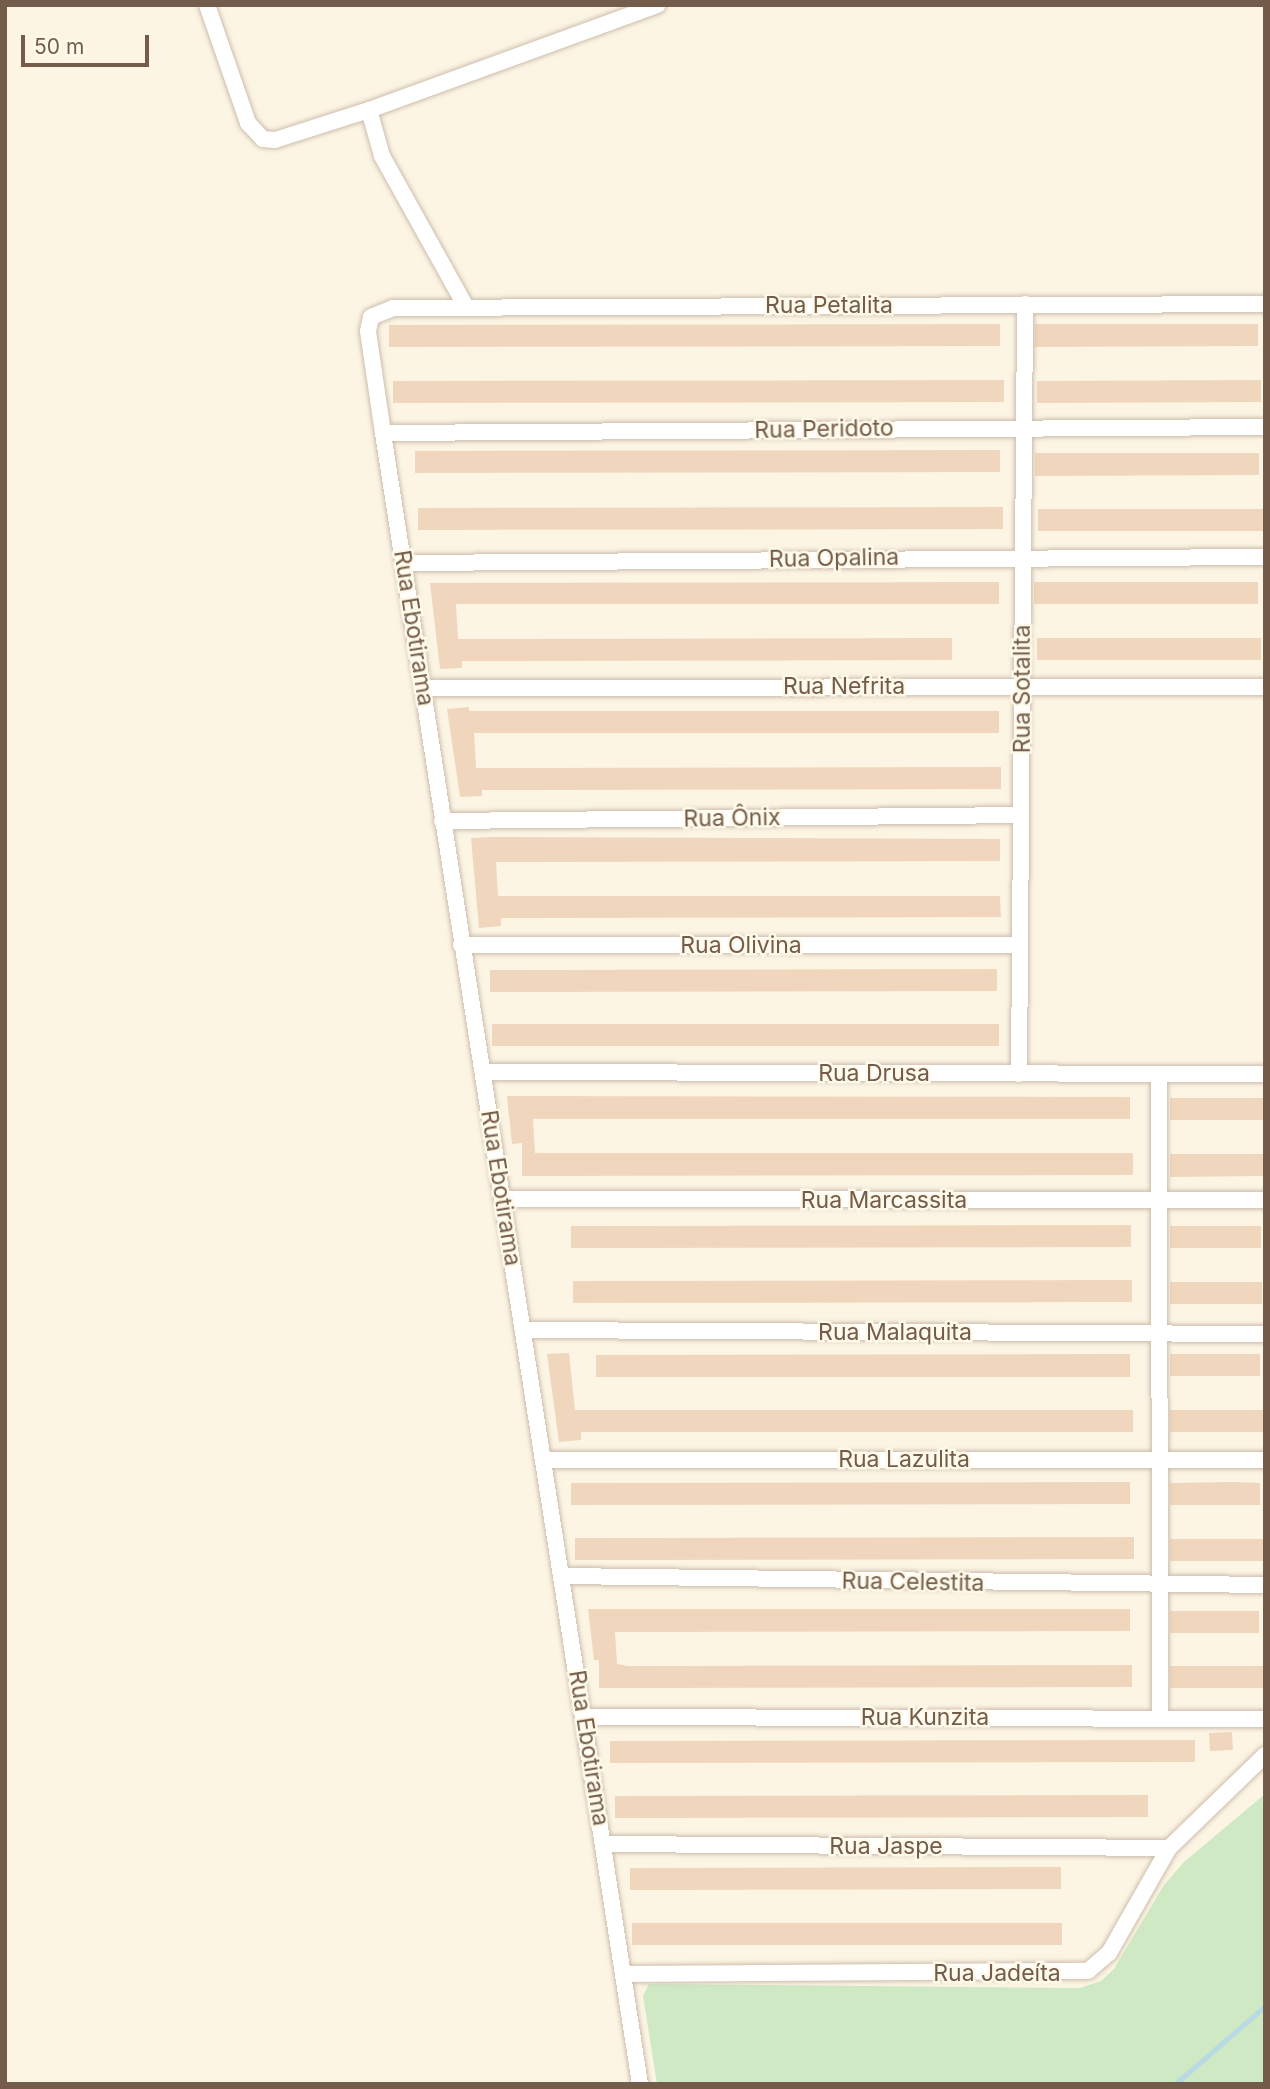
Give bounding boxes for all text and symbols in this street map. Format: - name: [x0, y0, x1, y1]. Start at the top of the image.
- scale bar: [24, 21, 152, 65]
- text: 50 m: [34, 34, 84, 59]
- street label: Rua Petalita: [765, 291, 893, 319]
- street label: Rua Peridoto: [754, 414, 894, 444]
- street label: Rua Opalina: [769, 543, 899, 573]
- street label: Rua Ebotirama: [388, 548, 440, 708]
- street label: Rua Sotalita: [1008, 625, 1036, 753]
- street label: Rua Nefrita: [783, 672, 905, 700]
- street label: Rua Ônix: [683, 803, 781, 833]
- street label: Rua Olivina: [680, 931, 802, 959]
- street label: Rua Drusa: [818, 1059, 930, 1087]
- street label: Rua Ebotirama: [475, 1108, 527, 1268]
- street label: Rua Marcassita: [801, 1186, 967, 1214]
- street label: Rua Malaquita: [818, 1318, 972, 1346]
- street label: Rua Lazulita: [838, 1445, 970, 1473]
- street label: Rua Celestita: [841, 1567, 985, 1597]
- street label: Rua Ebotirama: [563, 1668, 615, 1828]
- street label: Rua Kunzita: [861, 1703, 989, 1731]
- street label: Rua Jaspe: [829, 1832, 943, 1860]
- street label: Rua Jadeíta: [933, 1959, 1061, 1987]

